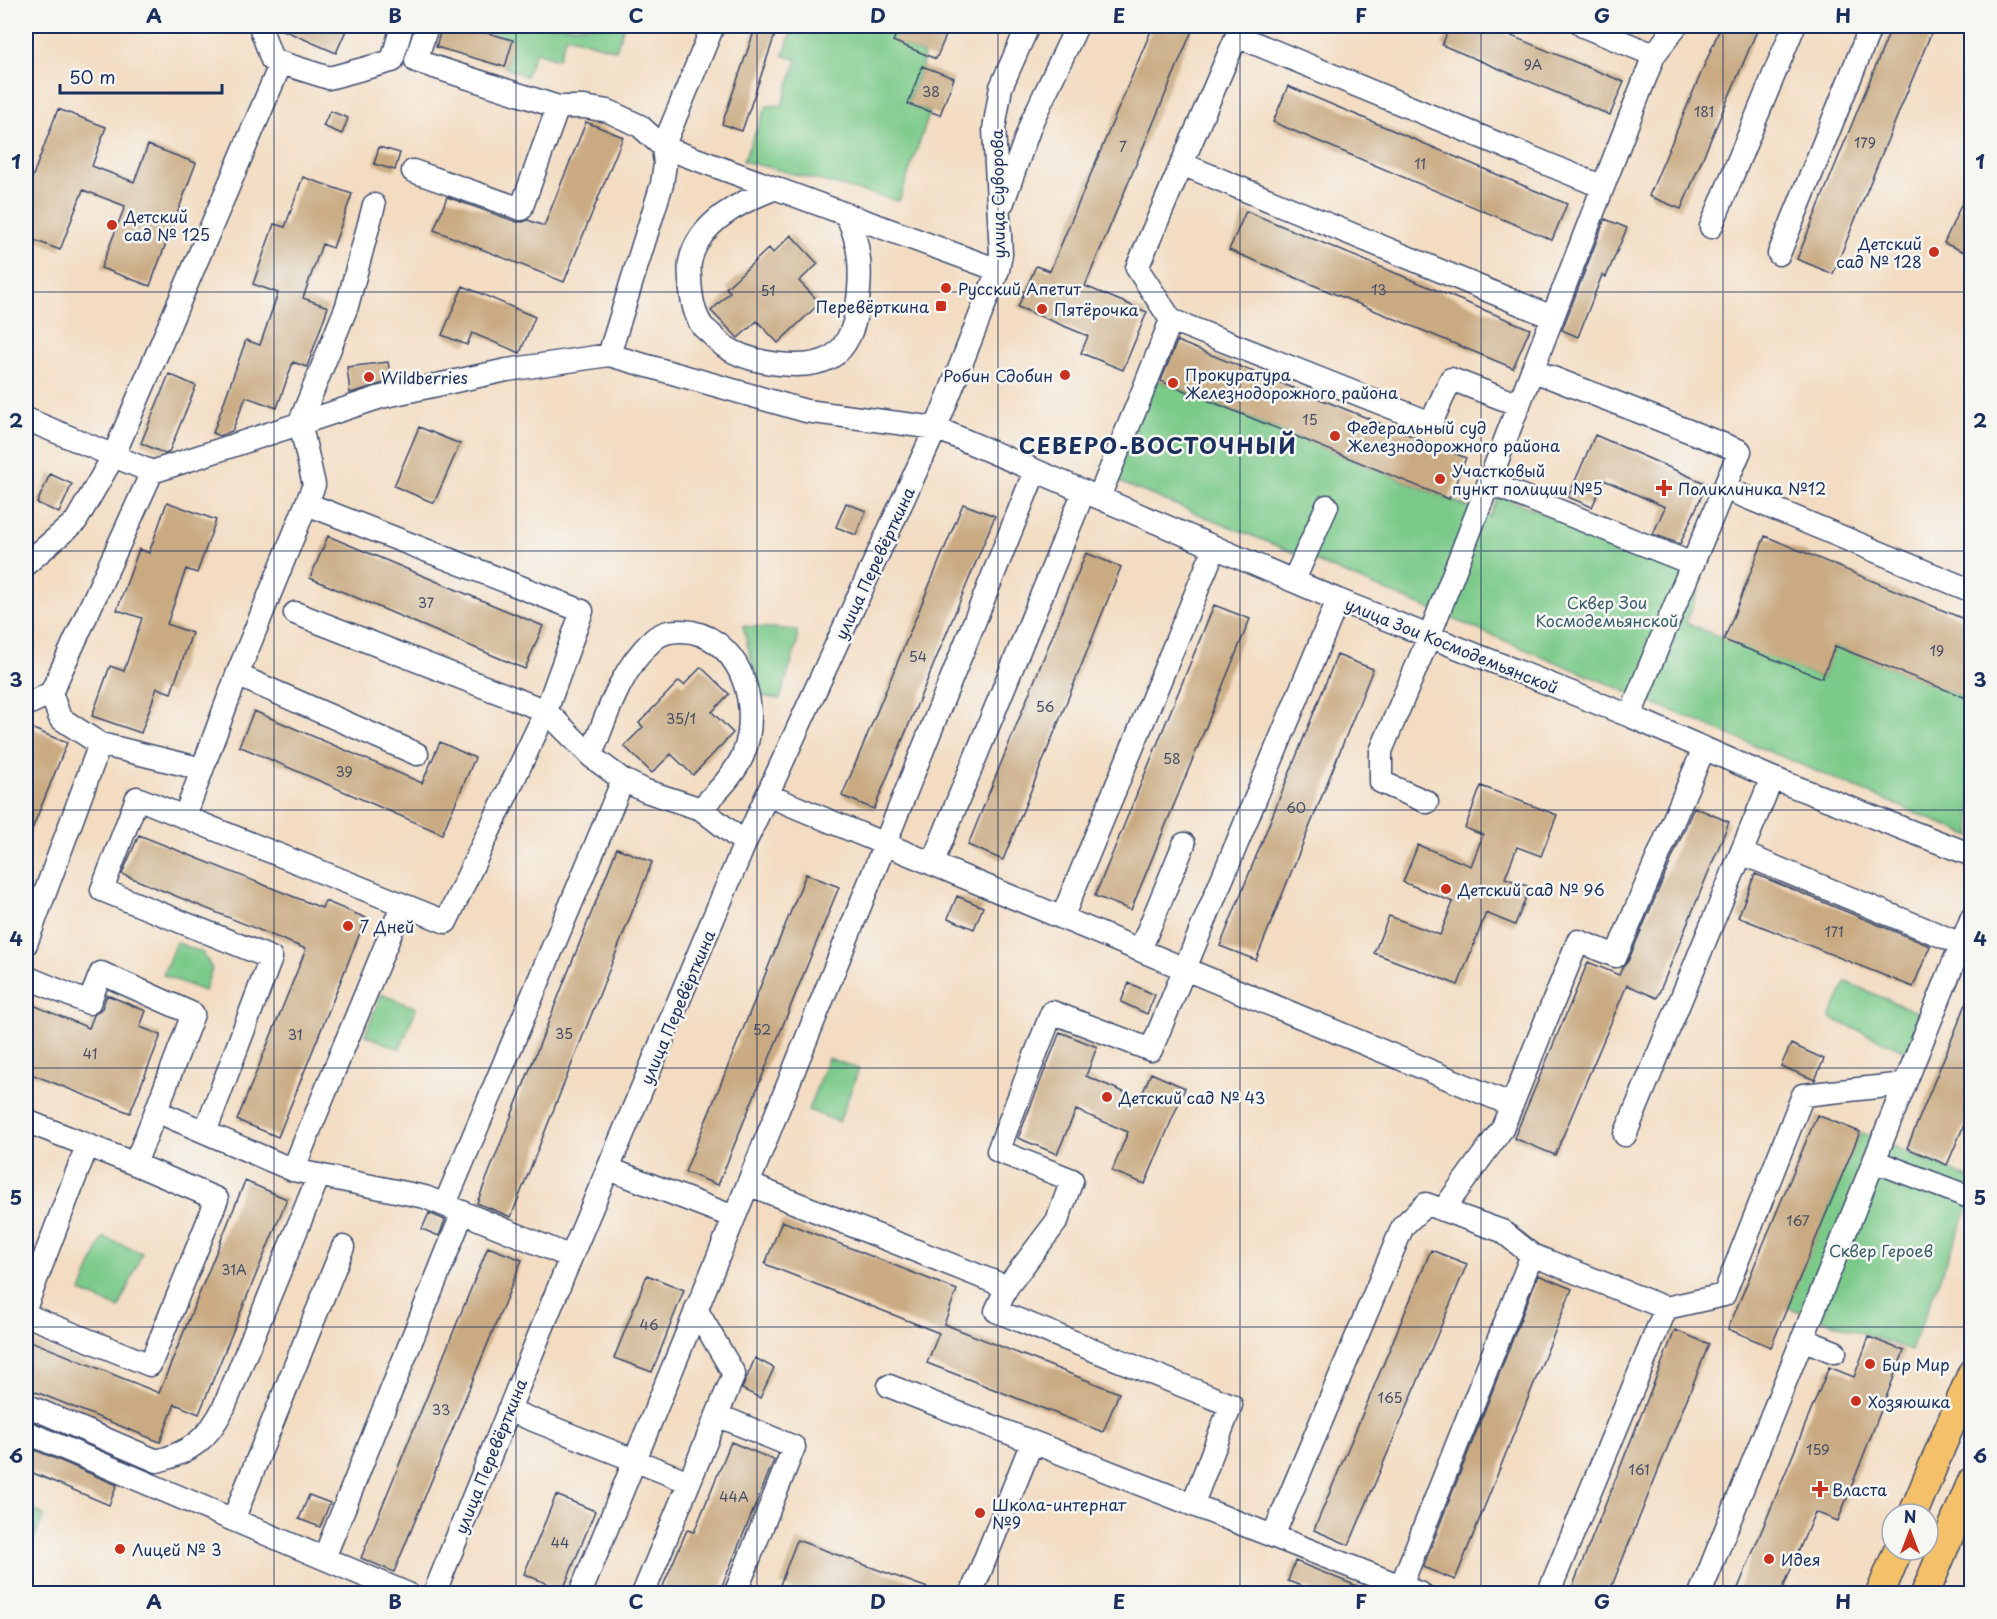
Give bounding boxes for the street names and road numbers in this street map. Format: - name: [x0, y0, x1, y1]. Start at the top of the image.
- street label: улица Суворова: [984, 129, 1010, 259]
- street label: улица Перевёрткина: [828, 483, 920, 643]
- street label: улица Зои Космодемьянской: [1342, 591, 1562, 699]
- street label: улица Перевёрткина: [634, 926, 720, 1088]
- street label: улица Перевёрткина: [448, 1375, 532, 1537]

